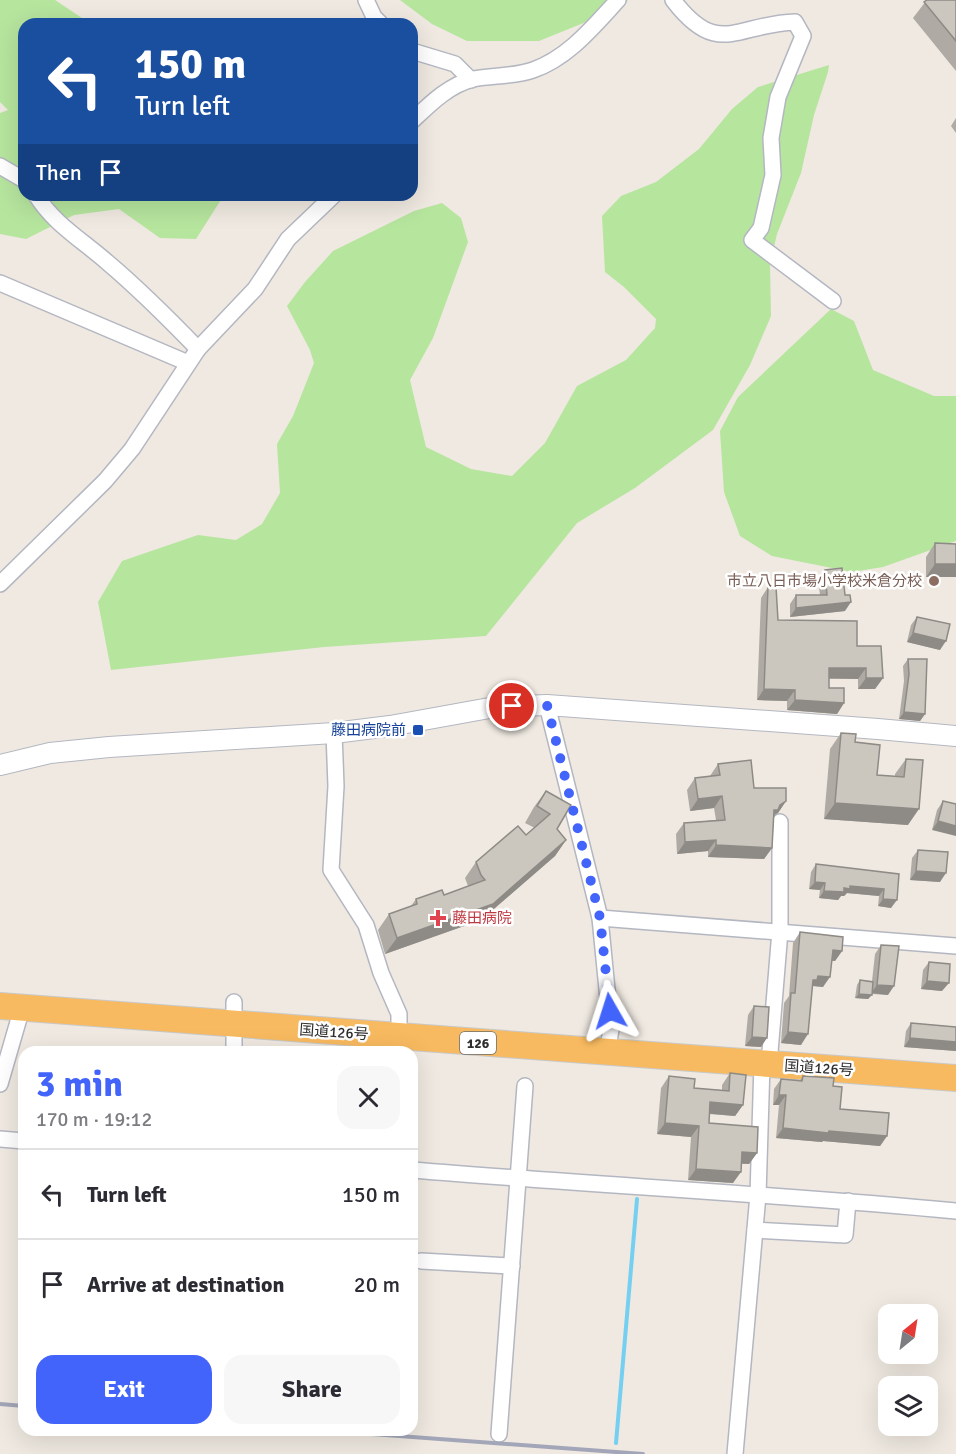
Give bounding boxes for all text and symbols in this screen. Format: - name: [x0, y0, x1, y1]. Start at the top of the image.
- text: 150 m: [135, 39, 246, 90]
- icon: left: [36, 42, 114, 120]
- text: Turn left: [135, 90, 230, 123]
- icon: arrive: [94, 156, 127, 189]
- text: Then: [36, 159, 82, 186]
- place label: 市立八日市場小学校米倉分校: [727, 572, 922, 590]
- marker: 市立八日市場小学校米倉分校: [927, 574, 941, 588]
- pin: [486, 680, 537, 731]
- icon: arrive: [495, 689, 528, 722]
- place label: 藤田病院前: [331, 721, 406, 739]
- marker: 藤田病院前: [411, 723, 425, 737]
- marker: 藤田病院: [429, 909, 447, 927]
- place label: 藤田病院: [452, 909, 512, 927]
- position arrow: [578, 979, 642, 1043]
- street label: 国道126号: [299, 1021, 369, 1043]
- road number: 126: [460, 1032, 496, 1054]
- street label: 国道126号: [784, 1057, 854, 1079]
- text: 3 min: [36, 1062, 123, 1107]
- button: close: [337, 1066, 400, 1129]
- text: 170 m · 19:12: [36, 1107, 152, 1132]
- icon: left: [36, 1178, 69, 1211]
- text: Turn left: [87, 1181, 167, 1208]
- text: 150 m: [342, 1181, 400, 1208]
- icon: arrive: [36, 1268, 69, 1301]
- text: Arrive at destination: [87, 1271, 284, 1298]
- text: 20 m: [354, 1271, 400, 1298]
- north arrow: [878, 1304, 938, 1364]
- map controls: [878, 1304, 938, 1436]
- button: Exit: [36, 1355, 212, 1424]
- button: Share: [224, 1355, 400, 1424]
- button: layers: [878, 1376, 938, 1436]

